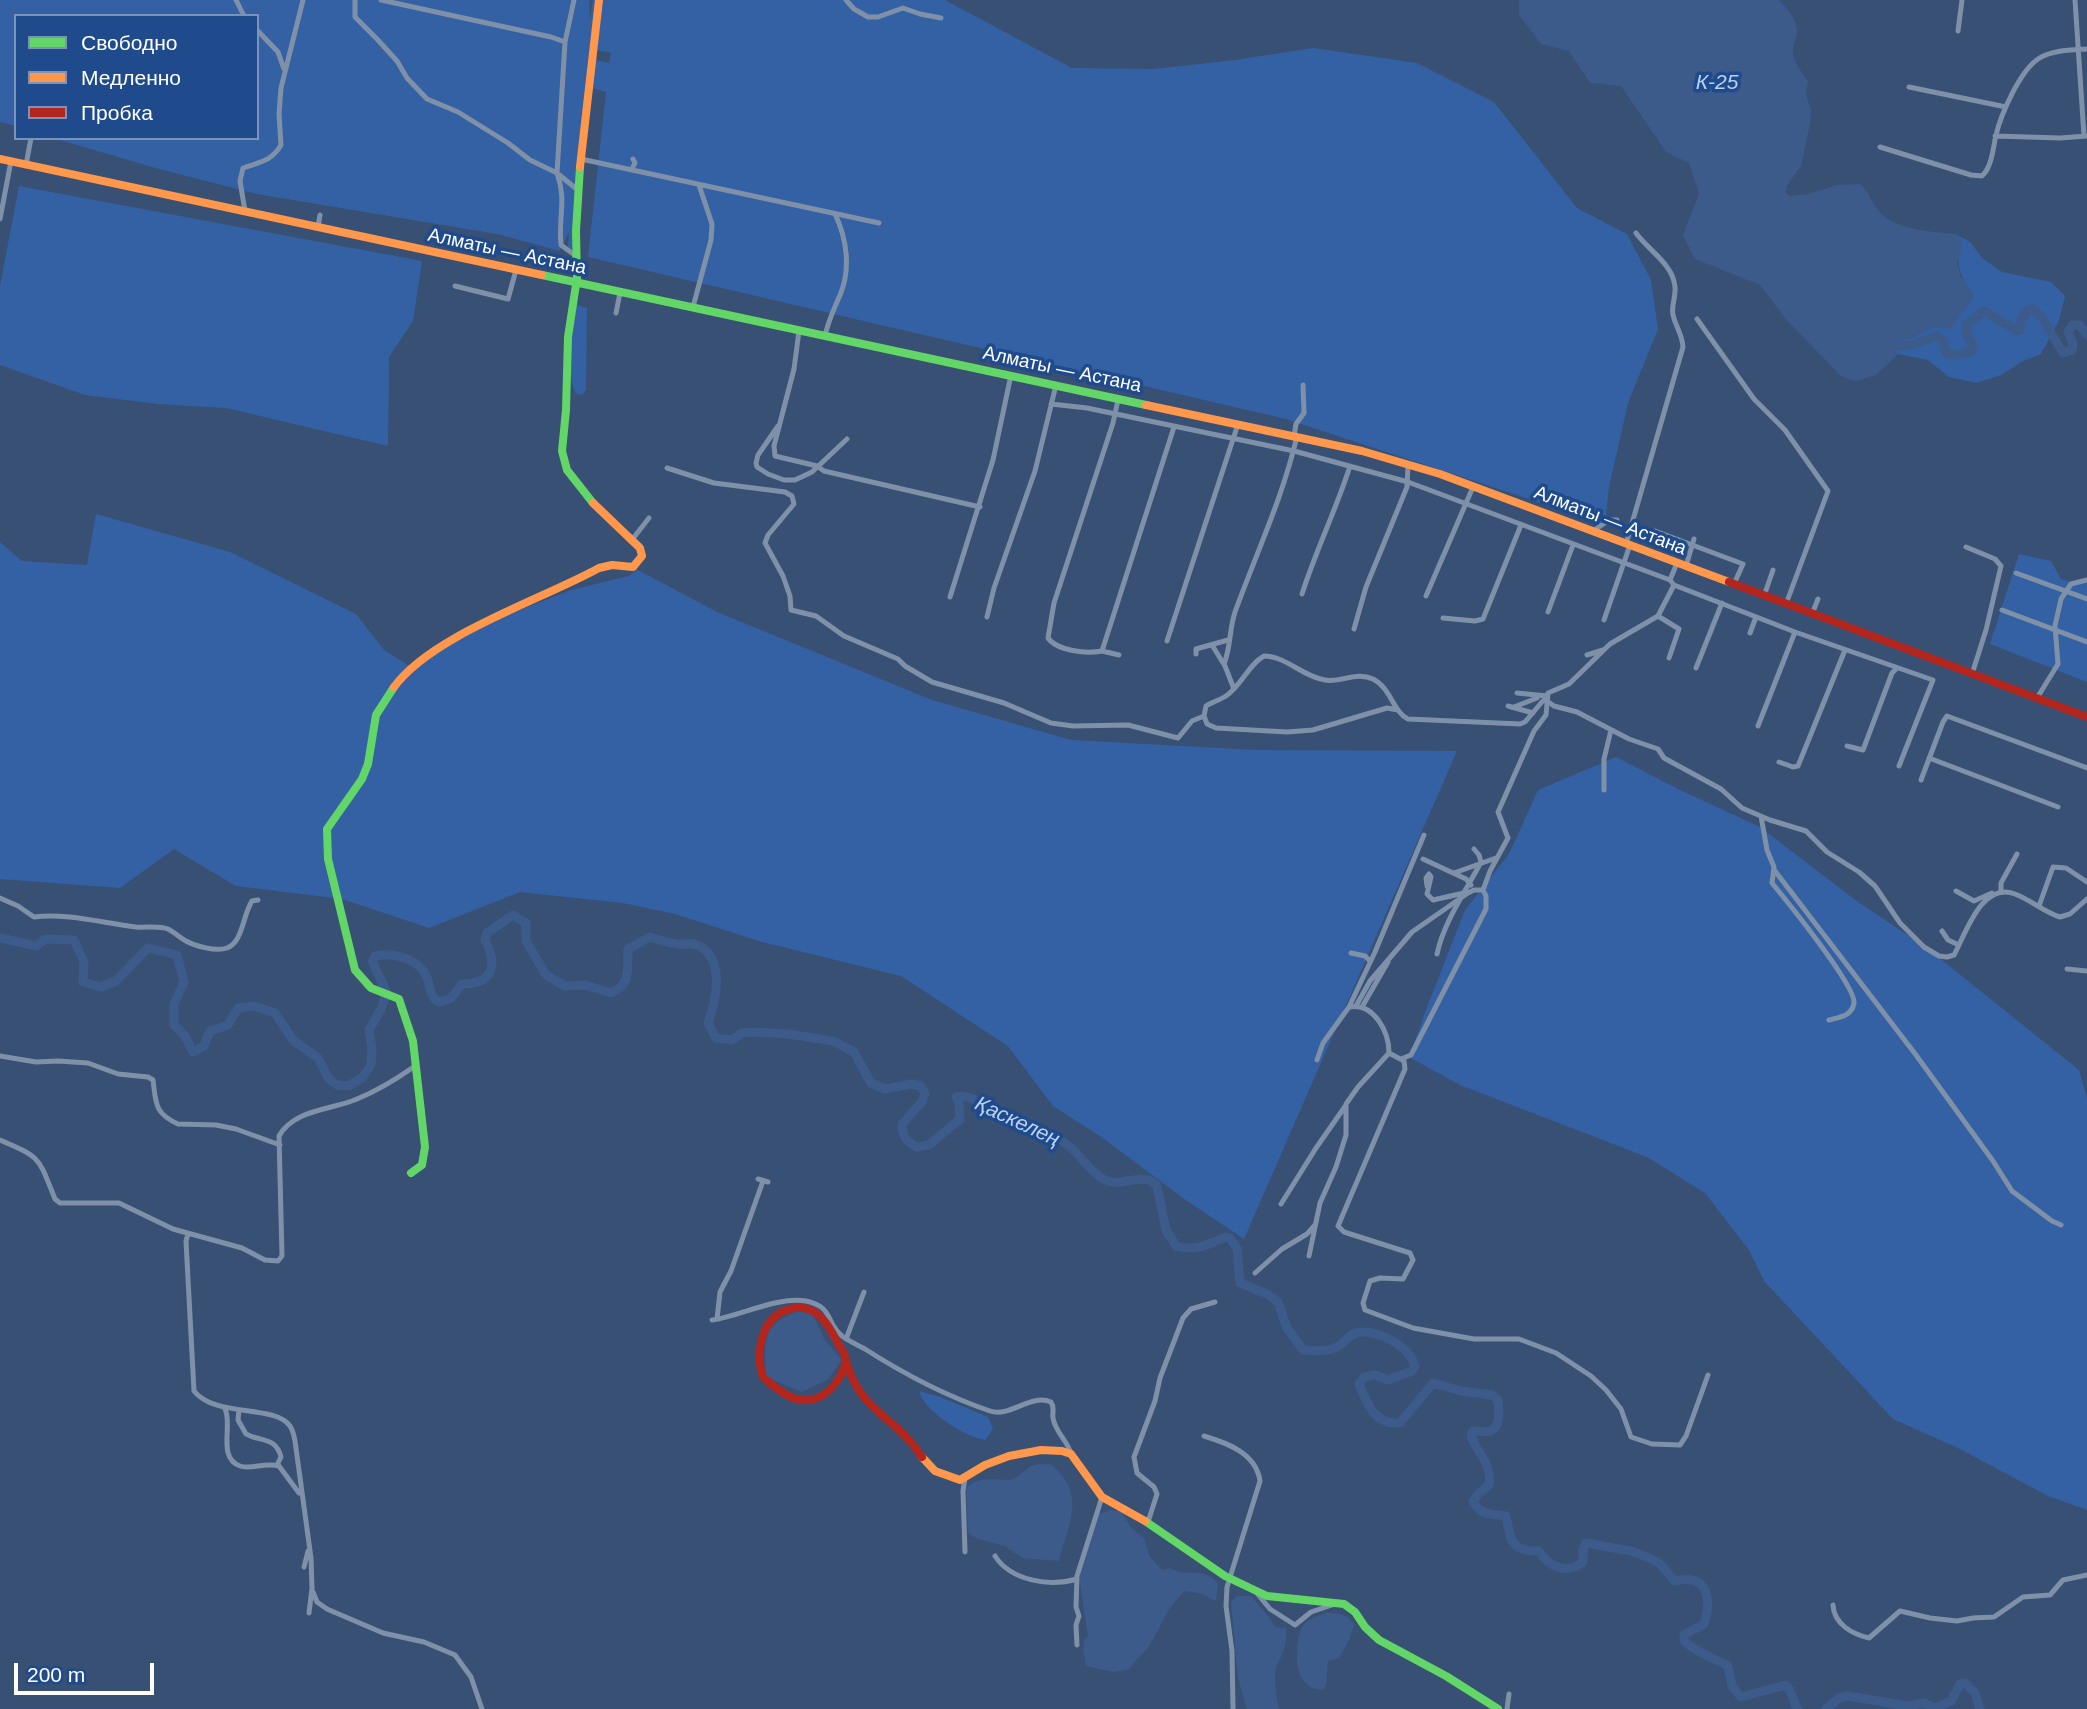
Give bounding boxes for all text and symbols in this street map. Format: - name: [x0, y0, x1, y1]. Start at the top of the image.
- legend: [14, 14, 259, 140]
- text: Свободно: [81, 31, 178, 54]
- text: Медленно: [81, 66, 181, 89]
- water label: К-25: [1696, 70, 1738, 96]
- text: Пробка: [81, 101, 153, 124]
- street label: Алматы — Астана: [426, 224, 588, 280]
- street label: Алматы — Астана: [981, 342, 1143, 398]
- street label: Алматы — Астана: [1531, 481, 1689, 561]
- water label: Қаскелең: [971, 1091, 1063, 1153]
- scale bar: [18, 1650, 158, 1694]
- text: 200 m: [27, 1663, 85, 1686]

